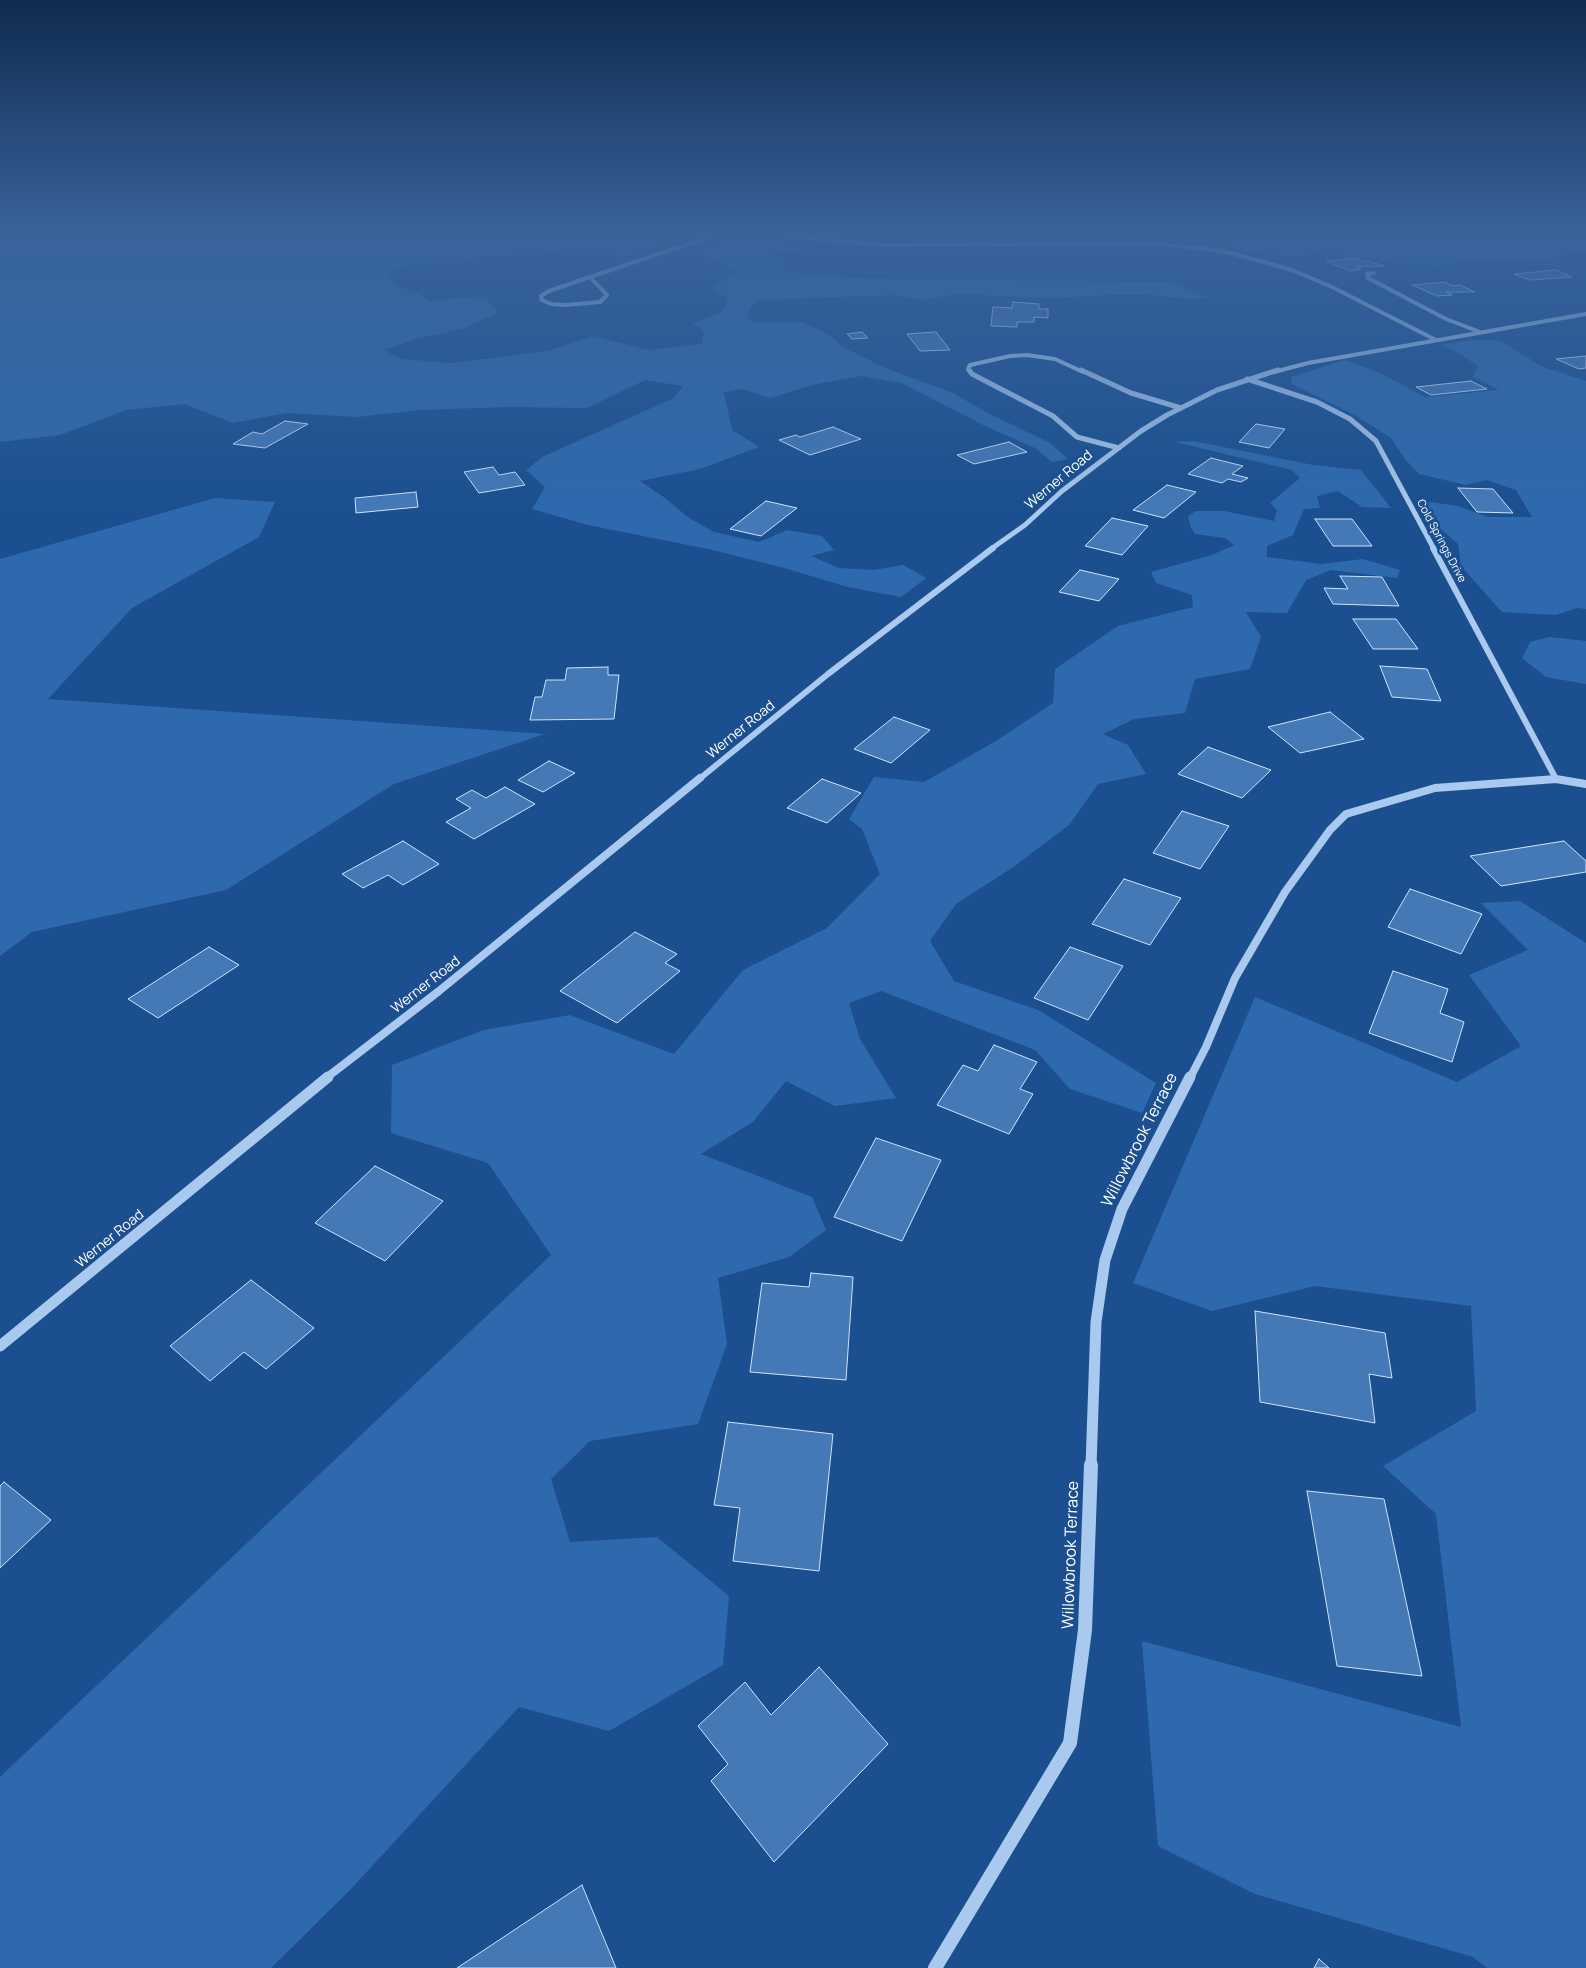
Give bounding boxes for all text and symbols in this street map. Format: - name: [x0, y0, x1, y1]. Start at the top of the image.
- street label: Werner Road: [1022, 447, 1096, 513]
- street label: Cold Springs Drive: [1414, 497, 1468, 585]
- street label: Werner Road: [703, 697, 779, 763]
- street label: Werner Road: [388, 953, 464, 1017]
- street label: Willowbrook Terrace: [1098, 1070, 1182, 1210]
- street label: Werner Road: [72, 1206, 148, 1272]
- street label: Willowbrook Terrace: [1059, 1481, 1083, 1629]

